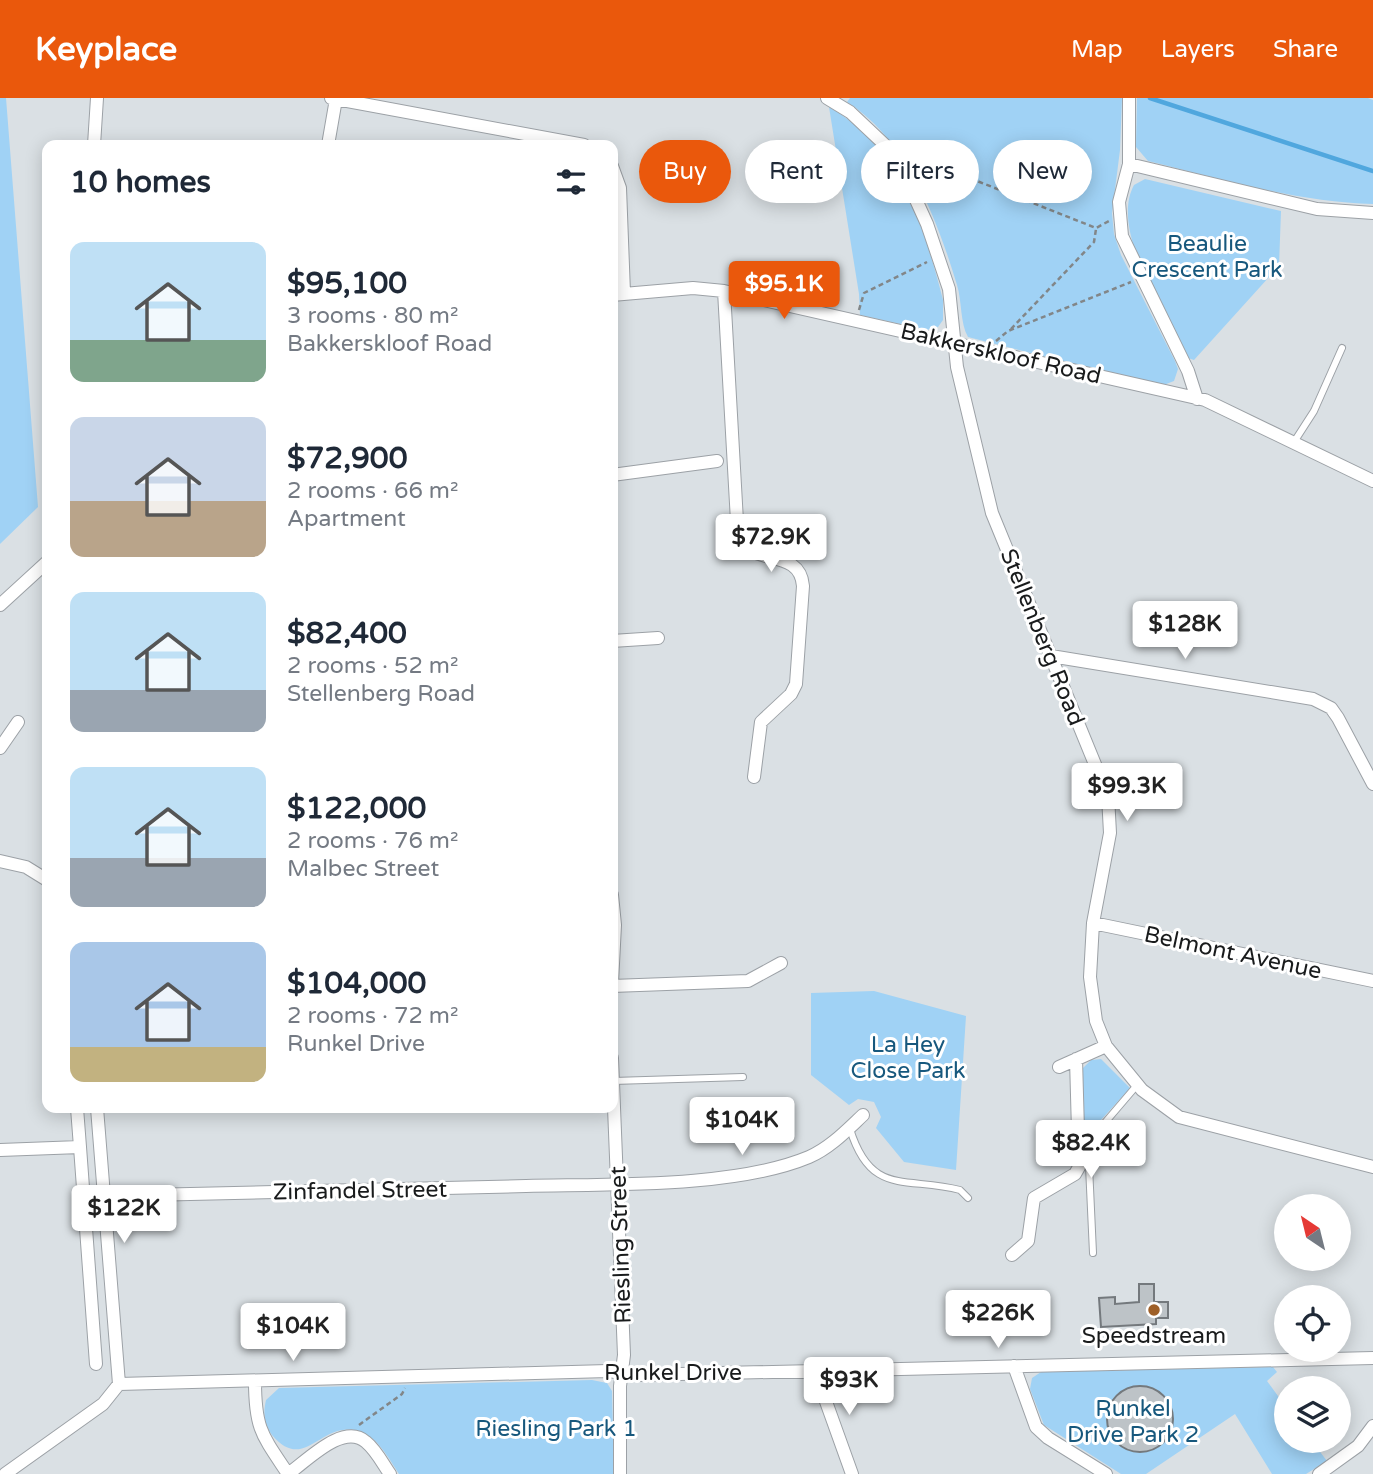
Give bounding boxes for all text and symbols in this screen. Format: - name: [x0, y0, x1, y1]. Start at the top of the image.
- text: Keyplace: [35, 30, 177, 69]
- text: Map: [1071, 35, 1123, 64]
- text: Layers: [1161, 35, 1235, 64]
- text: Share: [1273, 35, 1338, 64]
- chip: Buy: [639, 140, 731, 203]
- chip: Rent: [745, 140, 847, 203]
- chip: Filters: [861, 140, 979, 203]
- chip: New: [993, 140, 1092, 203]
- icon: filters: [552, 163, 590, 201]
- text: 10 homes: [70, 164, 211, 201]
- park label: Beaulie Crescent Park: [1131, 230, 1283, 284]
- pin: $95.1K: [727, 262, 841, 321]
- text: $95,100: [287, 265, 407, 302]
- icon: home: [126, 270, 210, 354]
- text: $95.1K: [745, 270, 823, 298]
- text: 3 rooms · 80 m²: [287, 302, 458, 330]
- street label: Bakkerskloof Road: [898, 317, 1104, 391]
- text: Bakkerskloof Road: [287, 330, 492, 358]
- text: $72,900: [287, 440, 407, 477]
- icon: home: [126, 445, 210, 529]
- text: 2 rooms · 66 m²: [287, 477, 458, 505]
- text: Apartment: [287, 505, 406, 533]
- pin: $72.9K: [714, 514, 828, 574]
- text: $72.9K: [732, 523, 810, 551]
- street label: Stellenberg Road: [994, 545, 1090, 730]
- pin: $128K: [1136, 602, 1234, 661]
- text: $128K: [1149, 610, 1221, 638]
- text: $82,400: [287, 615, 407, 652]
- icon: home: [126, 620, 210, 704]
- text: 2 rooms · 52 m²: [287, 652, 458, 680]
- text: Stellenberg Road: [287, 680, 475, 708]
- pin: $99.3K: [1070, 764, 1184, 823]
- text: $99.3K: [1088, 772, 1166, 800]
- text: $122,000: [287, 790, 426, 827]
- icon: home: [126, 795, 210, 879]
- text: 2 rooms · 76 m²: [287, 827, 458, 855]
- text: Malbec Street: [287, 855, 439, 883]
- street label: Belmont Avenue: [1142, 921, 1324, 985]
- text: $104,000: [287, 965, 426, 1002]
- icon: home: [126, 970, 210, 1054]
- text: 2 rooms · 72 m²: [287, 1002, 458, 1030]
- text: Runkel Drive: [287, 1030, 425, 1058]
- park label: La Hey Close Park: [851, 1031, 965, 1085]
- pin: $104K: [693, 1098, 791, 1157]
- text: $104K: [706, 1106, 778, 1134]
- pin: $82.4K: [1034, 1121, 1148, 1180]
- text: $82.4K: [1052, 1129, 1130, 1157]
- street label: Riesling Street: [604, 1165, 638, 1324]
- street label: Zinfandel Street: [273, 1175, 448, 1207]
- pin: $122K: [75, 1186, 173, 1245]
- text: $122K: [88, 1194, 160, 1222]
- north arrow: [1274, 1194, 1351, 1270]
- map controls: [1274, 1194, 1351, 1453]
- button: locate: [1274, 1285, 1351, 1362]
- pin: $226K: [949, 1290, 1047, 1350]
- text: $226K: [962, 1299, 1034, 1327]
- marker: Speedstream: [1146, 1302, 1162, 1318]
- pin: $104K: [244, 1304, 342, 1363]
- text: $104K: [257, 1312, 329, 1340]
- place label: Speedstream: [1082, 1322, 1226, 1350]
- pin: $93K: [808, 1358, 890, 1417]
- street label: Runkel Drive: [604, 1359, 742, 1387]
- text: $93K: [820, 1366, 878, 1394]
- button: layers: [1274, 1376, 1351, 1453]
- park label: Runkel Drive Park 2: [1067, 1395, 1199, 1449]
- park label: Riesling Park 1: [475, 1415, 637, 1443]

